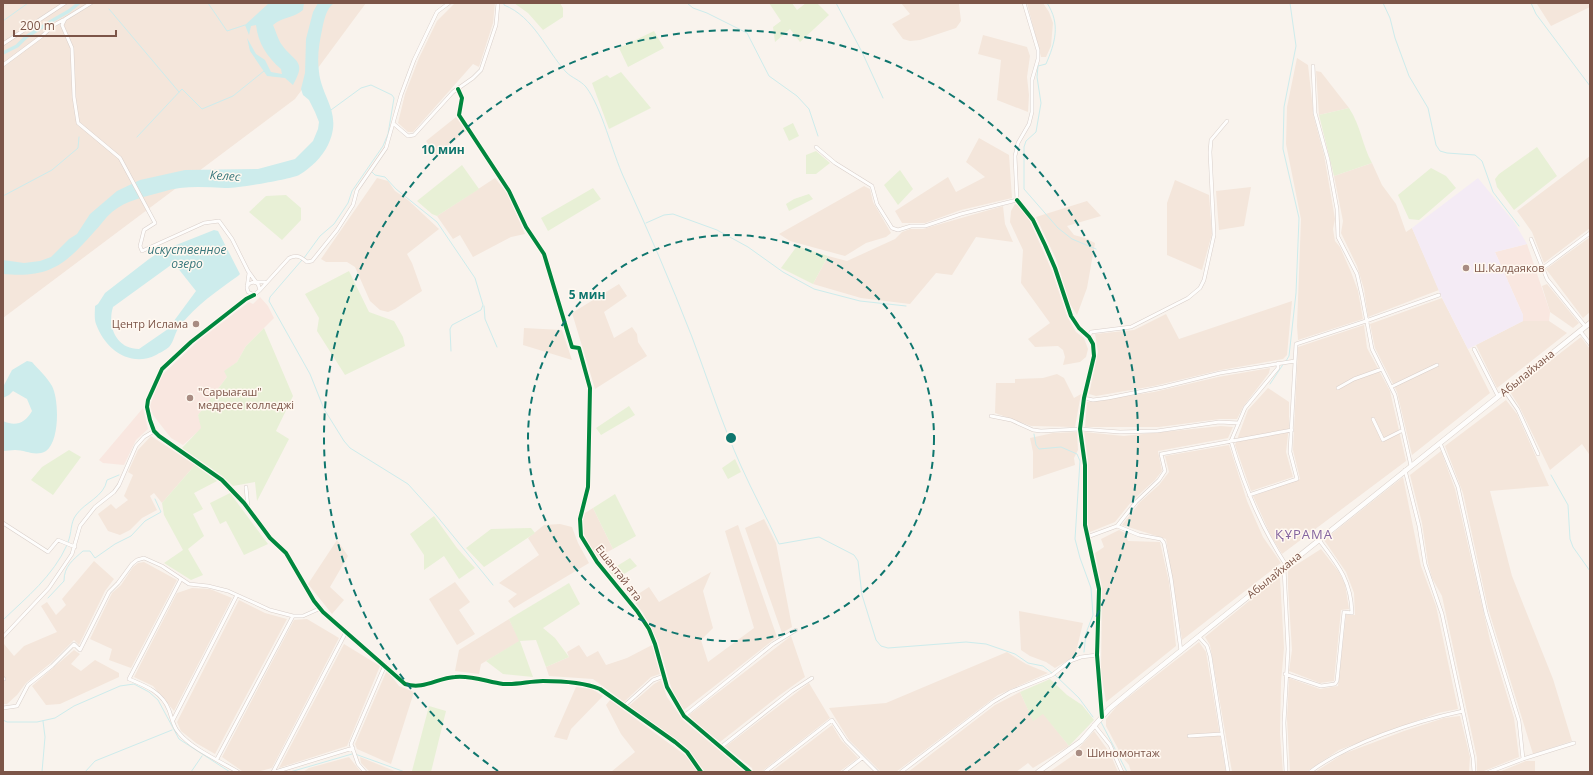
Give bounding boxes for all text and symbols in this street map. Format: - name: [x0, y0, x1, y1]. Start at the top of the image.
- scale bar: [14, 12, 116, 38]
- text: 200 m: [20, 17, 55, 34]
- text: 10 мин: [421, 141, 465, 158]
- water label: Келес: [209, 166, 241, 185]
- water label: искуственное озеро: [148, 241, 227, 272]
- place label: Ш.Калдаяков: [1474, 260, 1545, 275]
- marker: Ш.Калдаяков: [1461, 263, 1471, 273]
- text: 5 мин: [569, 286, 605, 303]
- place label: Центр Ислама: [112, 316, 188, 331]
- marker: Центр Ислама: [191, 319, 201, 329]
- street label: Абылайхана: [1496, 346, 1557, 399]
- place label: "Сарыағаш" медресе колледжі: [198, 384, 294, 412]
- marker: "Сарыағаш" медресе колледжі: [185, 393, 195, 403]
- centre of rings: [724, 431, 738, 445]
- district label: ҚҰРАМА: [1275, 525, 1333, 543]
- street label: Ешантай ата: [593, 541, 646, 604]
- street label: Абылайхана: [1243, 548, 1304, 601]
- place label: Шиномонтаж: [1087, 745, 1161, 760]
- marker: Шиномонтаж: [1074, 748, 1084, 758]

